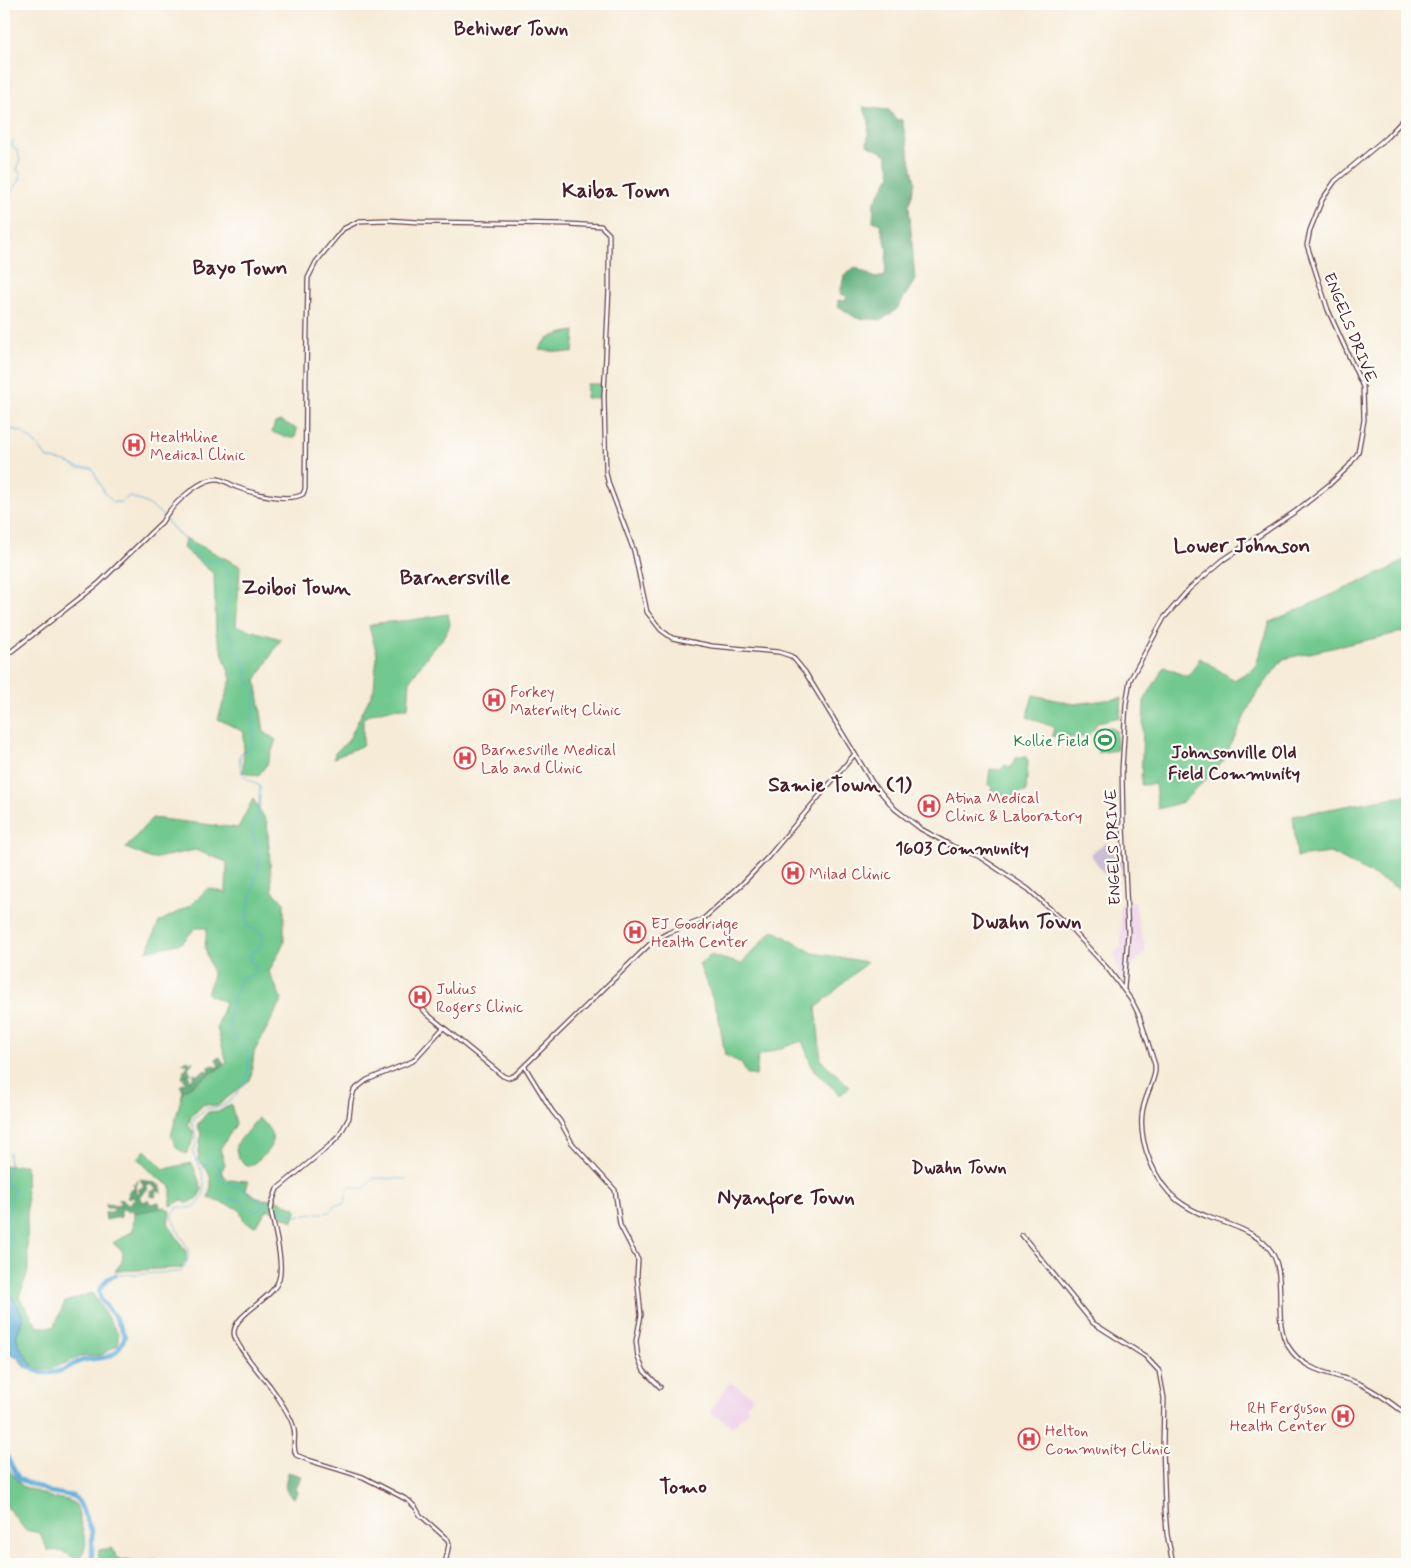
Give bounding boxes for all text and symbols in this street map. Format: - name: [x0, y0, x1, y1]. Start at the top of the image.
- district label: Behiwer Town: [454, 17, 569, 42]
- district label: Kaiba Town: [562, 177, 670, 205]
- district label: Bayo Town: [192, 254, 288, 282]
- street label: ENGELS DRIVE: [1318, 270, 1381, 385]
- place label: Healthline Medical Clinic: [150, 427, 246, 466]
- hospital icon: Healthline Medical Clinic: [122, 433, 146, 457]
- district label: Lower Johnson: [1174, 532, 1310, 560]
- district label: Barnersville: [400, 564, 511, 592]
- district label: Zoiboi Town: [241, 574, 351, 602]
- place label: Forkey Maternity Clinic: [510, 682, 621, 721]
- hospital icon: Forkey Maternity Clinic: [482, 688, 506, 712]
- sports icon: Kollie Field: [1093, 728, 1117, 752]
- place label: Kollie Field: [1014, 731, 1089, 752]
- place label: Barnesville Medical Lab and Clinic: [481, 740, 616, 779]
- district label: Johnsonville Old Field Community: [1168, 741, 1300, 786]
- hospital icon: Barnesville Medical Lab and Clinic: [453, 746, 477, 770]
- district label: Samie Town (1): [768, 771, 912, 799]
- place label: Atina Medical Clinic & Laboratory: [945, 788, 1082, 827]
- street label: ENGELS DRIVE: [1101, 788, 1126, 905]
- hospital icon: Atina Medical Clinic & Laboratory: [917, 794, 941, 818]
- district label: 1603 Community: [895, 837, 1029, 861]
- hospital icon: Milad Clinic: [781, 861, 805, 885]
- place label: Milad Clinic: [809, 864, 891, 885]
- district label: Dwahn Town: [970, 908, 1082, 936]
- place label: EJ Goodridge Health Center: [651, 914, 748, 953]
- hospital icon: EJ Goodridge Health Center: [623, 920, 647, 944]
- place label: Julius Rogers Clinic: [436, 979, 523, 1019]
- hospital icon: Julius Rogers Clinic: [408, 985, 432, 1009]
- district label: Dwahn Town: [911, 1156, 1007, 1180]
- district label: Nyanfore Town: [717, 1184, 855, 1214]
- place label: RH Ferguson Health Center: [1230, 1398, 1327, 1437]
- hospital icon: RH Ferguson Health Center: [1331, 1404, 1355, 1428]
- place label: Helton Community Clinic: [1045, 1421, 1171, 1460]
- hospital icon: Helton Community Clinic: [1017, 1427, 1041, 1451]
- district label: Tomo: [659, 1473, 707, 1501]

